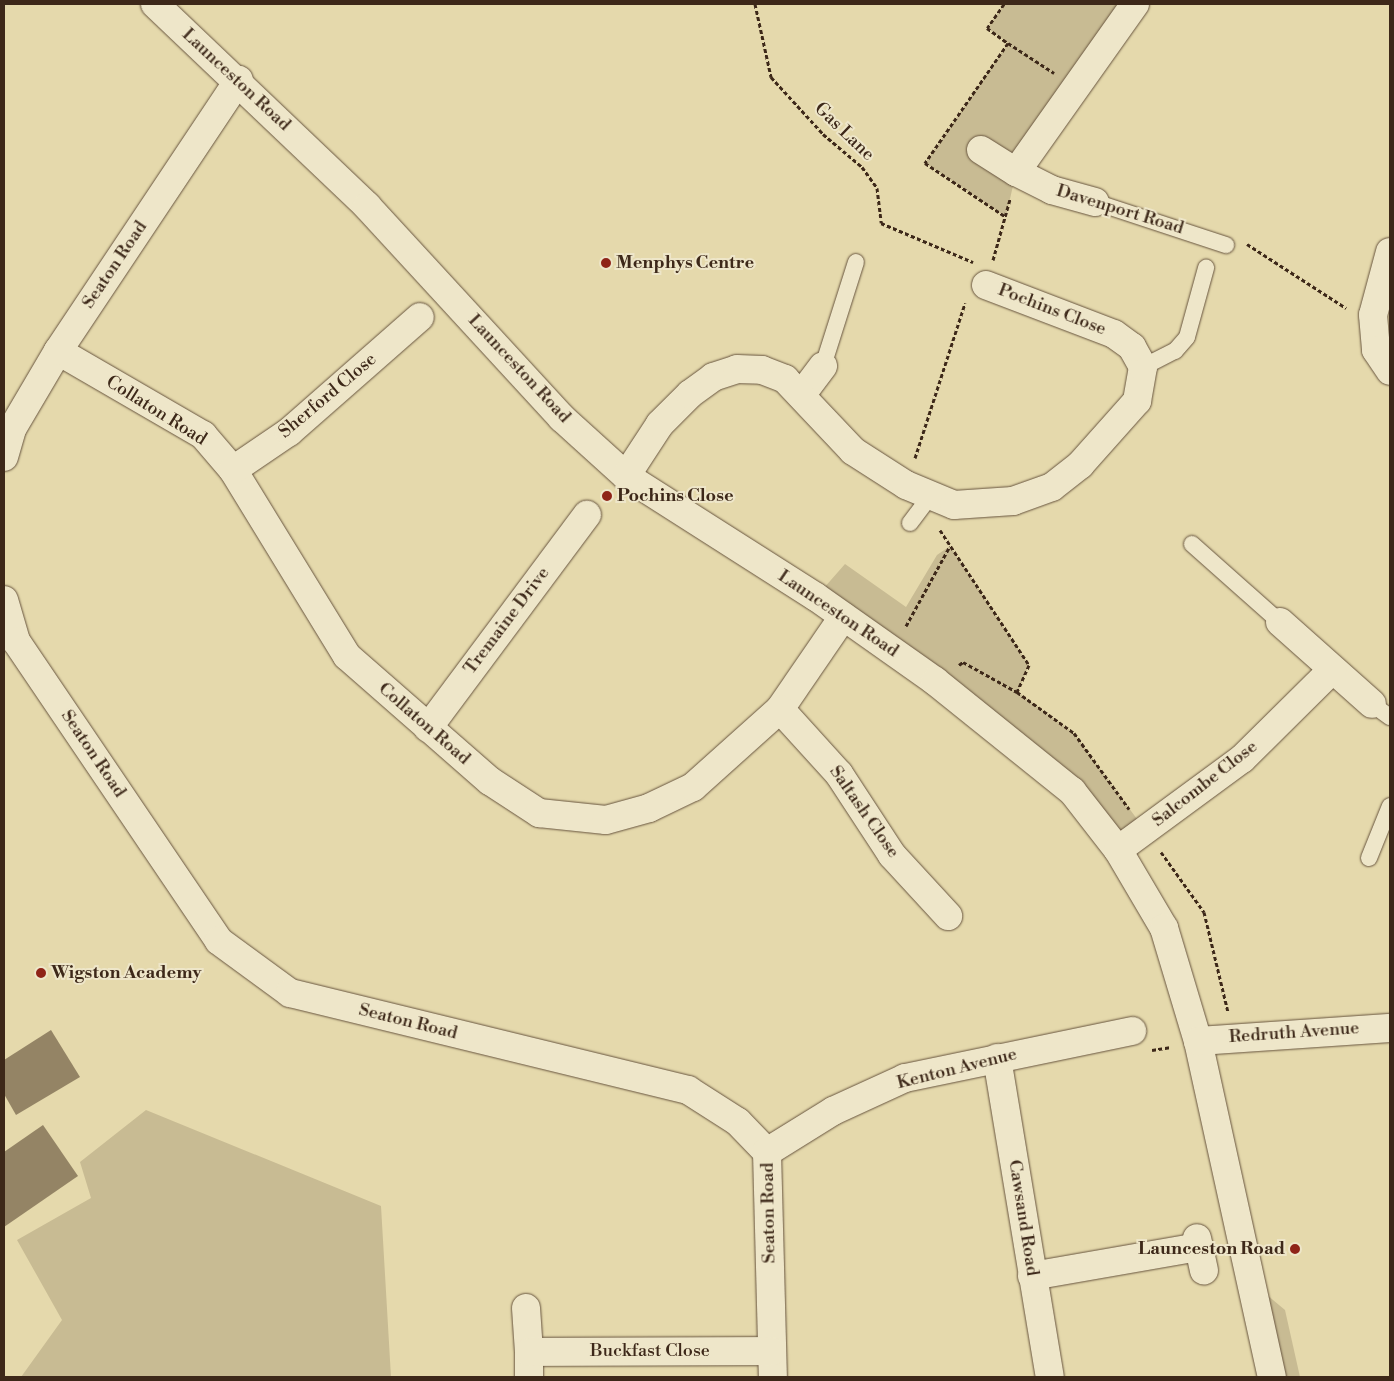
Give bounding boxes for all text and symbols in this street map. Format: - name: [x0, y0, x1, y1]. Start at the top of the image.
- street label: Launceston Road: [177, 24, 295, 136]
- street label: Gas Lane: [810, 98, 878, 166]
- street label: Davenport Road: [1054, 180, 1186, 240]
- street label: Seaton Road: [78, 217, 152, 313]
- place label: Menphys Centre: [616, 252, 754, 274]
- marker: Menphys Centre: [600, 257, 612, 269]
- street label: Pochins Close: [995, 280, 1109, 340]
- street label: Launceston Road: [463, 310, 575, 428]
- street label: Sherford Close: [275, 349, 381, 443]
- street label: Collaton Road: [102, 371, 210, 451]
- place label: Pochins Close: [617, 485, 734, 507]
- marker: Pochins Close: [601, 490, 613, 502]
- street label: Tremaine Drive: [460, 563, 554, 679]
- street label: Launceston Road: [774, 566, 902, 662]
- street label: Collaton Road: [374, 678, 474, 770]
- street label: Seaton Road: [56, 706, 130, 802]
- street label: Salcombe Close: [1148, 736, 1262, 832]
- street label: Saltash Close: [824, 762, 904, 862]
- place label: Wigston Academy: [51, 962, 202, 984]
- marker: Wigston Academy: [35, 967, 47, 979]
- street label: Seaton Road: [356, 999, 460, 1045]
- street label: Redruth Avenue: [1228, 1018, 1360, 1048]
- street label: Kenton Avenue: [895, 1044, 1019, 1094]
- street label: Cawsand Road: [1003, 1158, 1043, 1278]
- street label: Seaton Road: [757, 1162, 781, 1264]
- place label: Launceston Road: [1138, 1238, 1285, 1260]
- marker: Launceston Road: [1289, 1243, 1301, 1255]
- street label: Buckfast Close: [590, 1340, 710, 1362]

